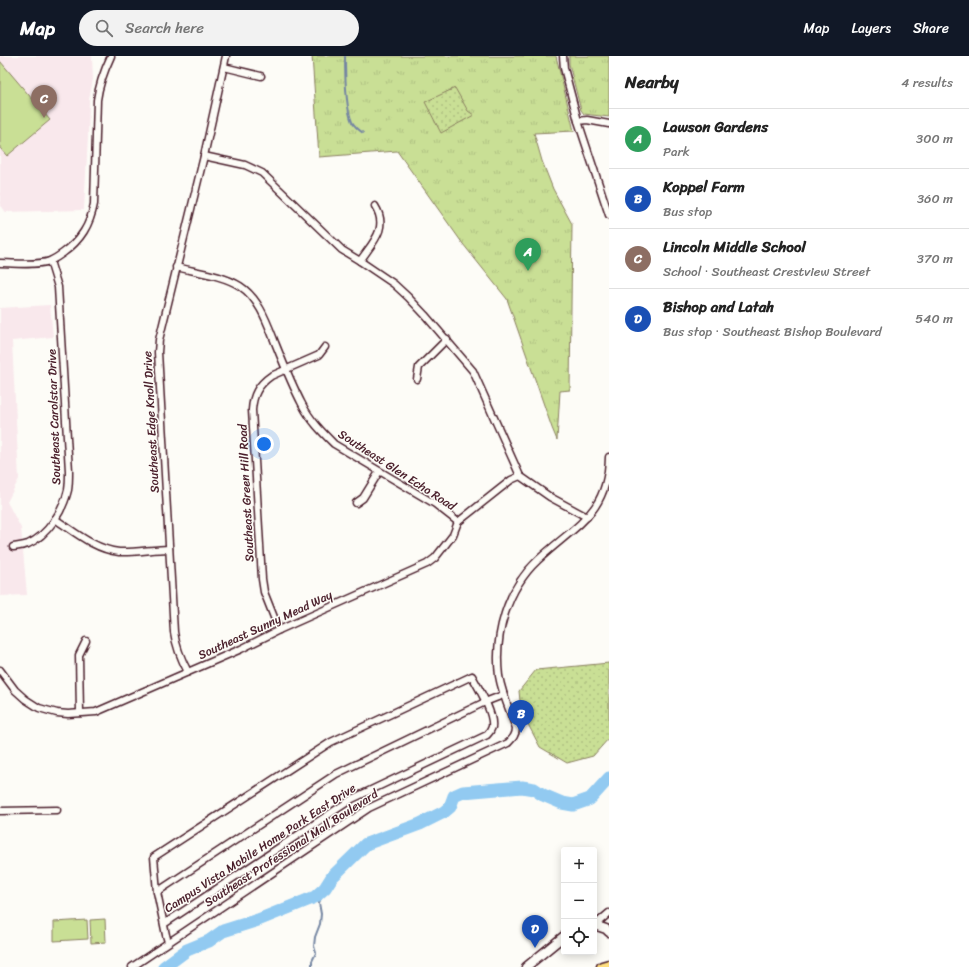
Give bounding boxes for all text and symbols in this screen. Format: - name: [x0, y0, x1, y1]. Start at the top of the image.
- search box: [79, 10, 359, 46]
- text: Map: [20, 12, 55, 45]
- text: Search here: [125, 15, 204, 41]
- text: Map: [804, 16, 829, 41]
- text: Layers: [851, 16, 891, 41]
- text: Share: [913, 16, 949, 41]
- icon: search: [93, 17, 115, 39]
- text: Nearby: [625, 67, 679, 97]
- text: 4 results: [901, 71, 953, 94]
- pin: C: [31, 85, 57, 118]
- text: Lawson Gardens: [663, 114, 768, 140]
- text: A: [634, 127, 642, 150]
- text: 300 m: [916, 127, 953, 150]
- text: Park: [663, 140, 690, 163]
- text: Koppel Farm: [663, 174, 745, 200]
- text: B: [634, 187, 642, 210]
- text: 360 m: [917, 187, 953, 210]
- text: Bus stop: [663, 200, 712, 223]
- text: Lincoln Middle School: [663, 234, 806, 260]
- pin: A: [515, 238, 541, 271]
- text: C: [634, 247, 642, 270]
- text: 370 m: [917, 247, 953, 270]
- text: School · Southeast Crestview Street: [663, 260, 870, 283]
- text: Bishop and Latah: [663, 294, 774, 320]
- text: D: [634, 307, 642, 330]
- text: 540 m: [915, 307, 953, 330]
- text: Bus stop · Southeast Bishop Boulevard: [663, 320, 882, 343]
- street label: Southeast Carolstar Drive: [41, 348, 67, 485]
- street label: Southeast Edge Knoll Drive: [136, 351, 166, 493]
- street label: Southeast Green Hill Road: [231, 423, 261, 563]
- street label: Southeast Glen Echo Road: [334, 423, 461, 517]
- your location: [254, 434, 274, 454]
- street label: Southeast Sunny Mead Way: [194, 584, 337, 666]
- pin: B: [508, 700, 534, 733]
- street label: Campus Vista Mobile Home Park East Drive: [159, 777, 361, 919]
- street label: Southeast Professional Mall Boulevard: [199, 782, 384, 913]
- map controls: [561, 847, 597, 955]
- button: +: [561, 847, 597, 883]
- button: −: [561, 883, 597, 919]
- pin: D: [522, 915, 548, 948]
- button: locate: [561, 919, 597, 955]

